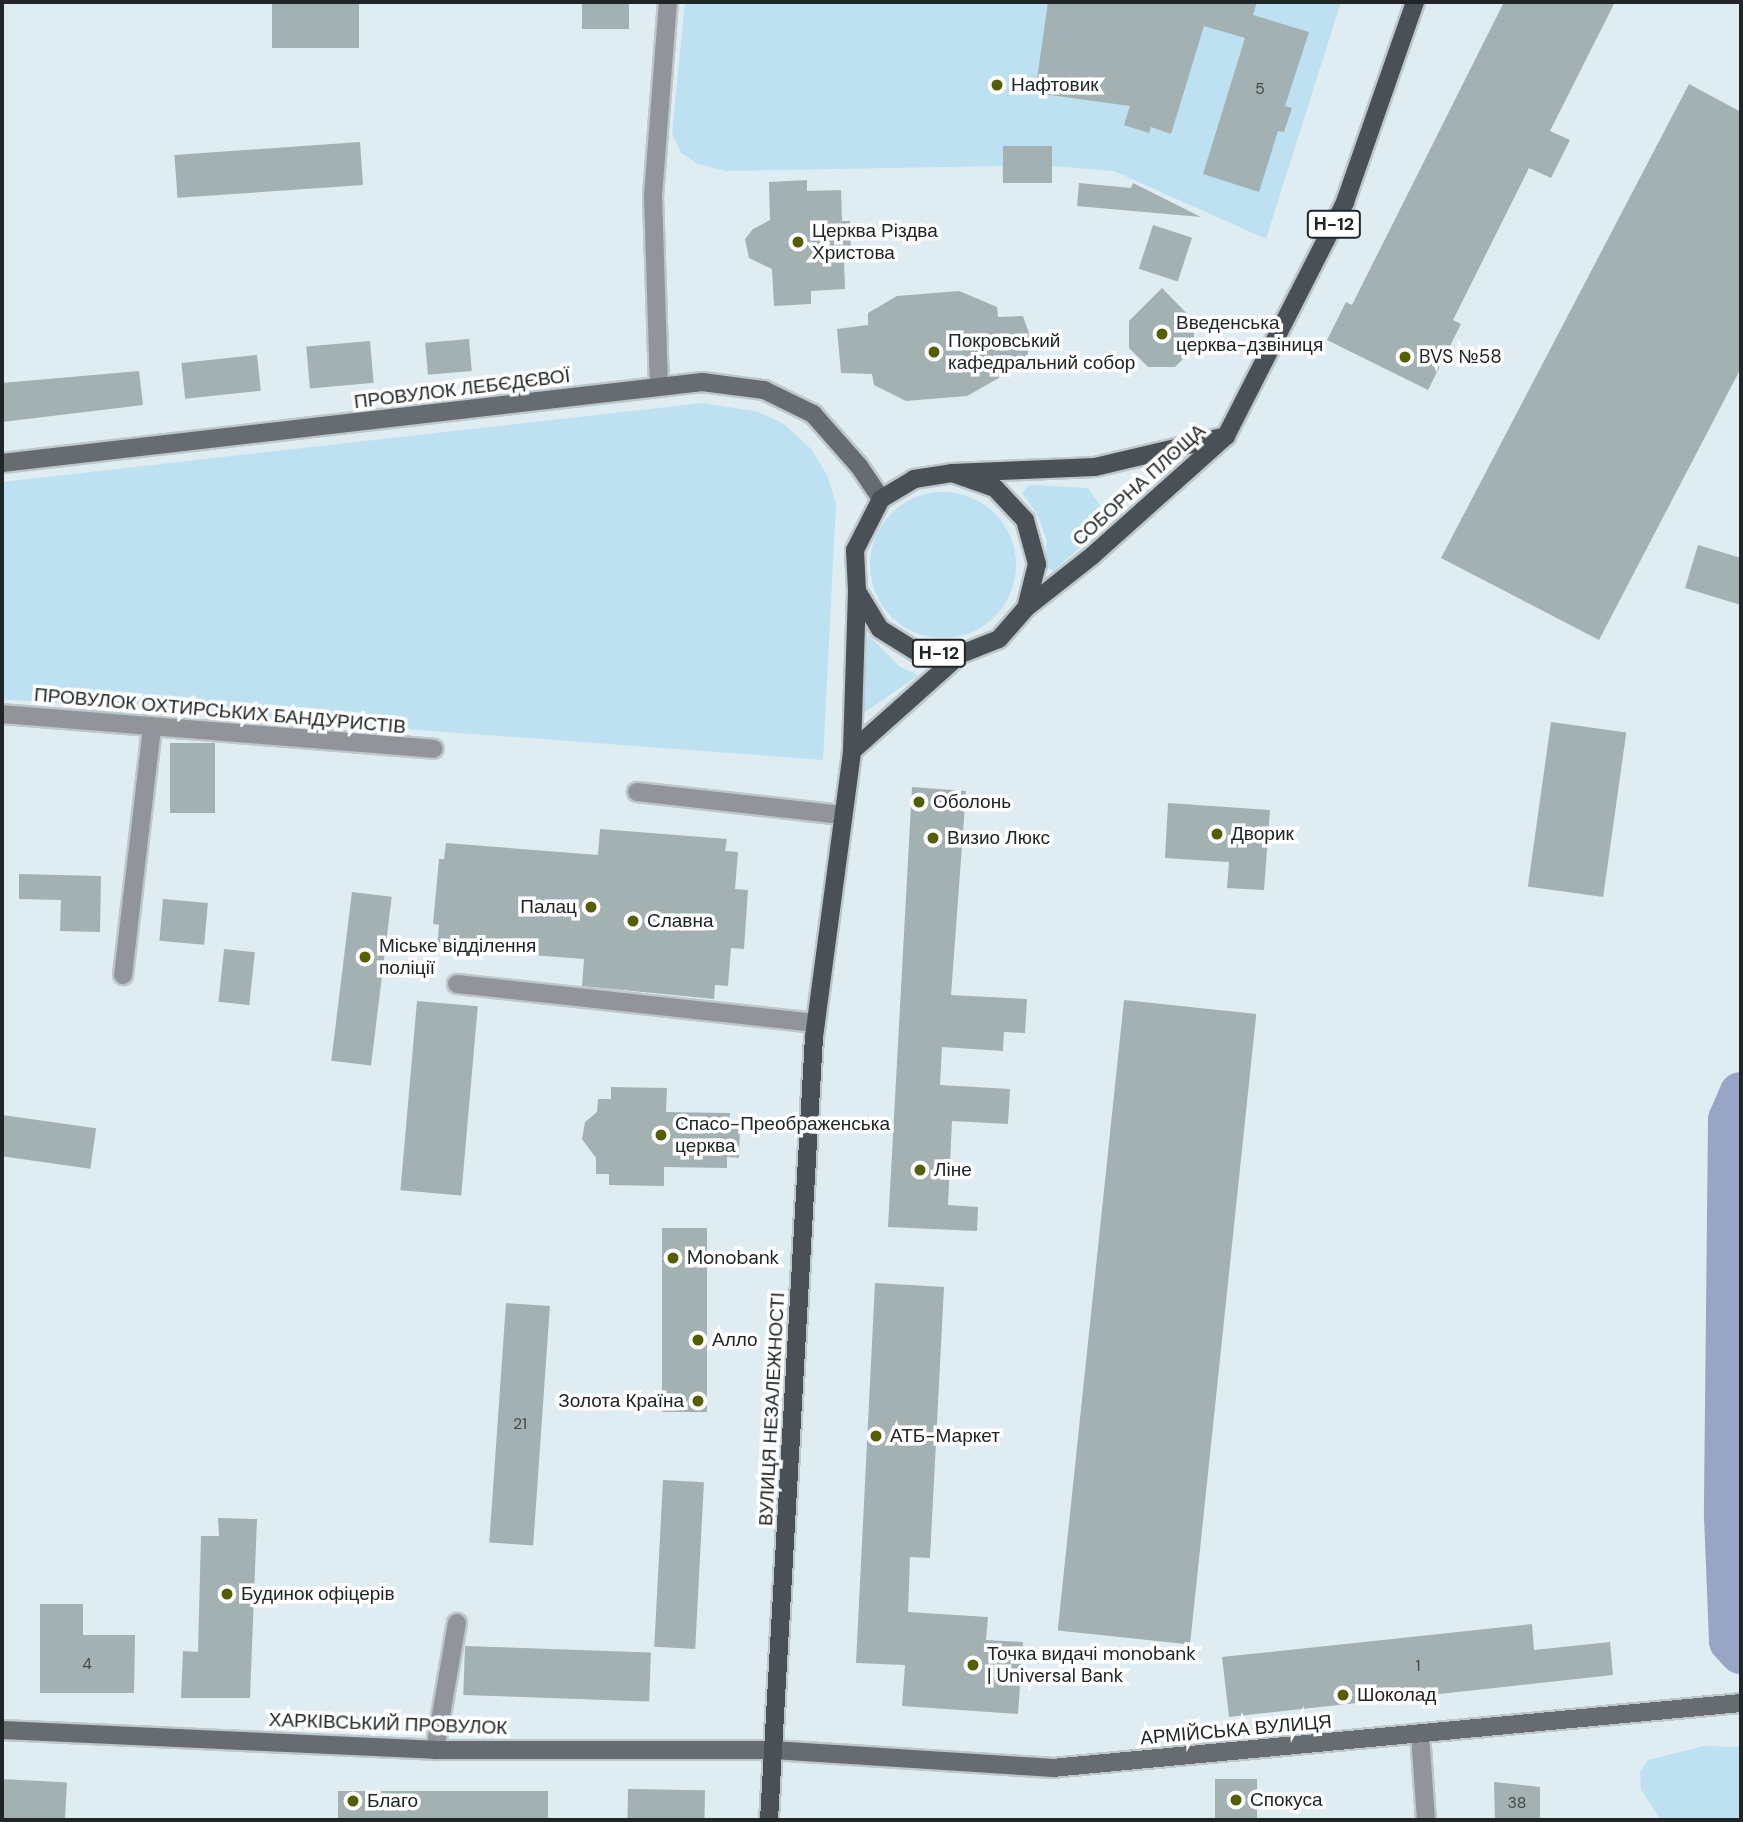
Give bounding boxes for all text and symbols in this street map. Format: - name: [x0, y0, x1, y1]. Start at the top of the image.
- place label: Нафтовик: [1011, 74, 1099, 96]
- marker: Нафтовик: [989, 77, 1005, 93]
- house number: 5: [1255, 79, 1265, 99]
- road number: Н-12: [1306, 210, 1362, 238]
- place label: Церква Різдва Христова: [812, 220, 938, 264]
- marker: Церква Різдва Христова: [790, 234, 806, 250]
- place label: Введенська церква-дзвіниця: [1176, 312, 1323, 356]
- marker: Введенська церква-дзвіниця: [1154, 326, 1170, 342]
- place label: Покровський кафедральний собор: [948, 330, 1135, 374]
- marker: Покровський кафедральний собор: [926, 344, 942, 360]
- place label: BVS №58: [1419, 346, 1502, 368]
- marker: BVS №58: [1397, 349, 1413, 365]
- street label: ПРОВУЛОК ЛЕБЄДЄВОЇ: [353, 364, 571, 414]
- street label: СОБОРНА ПЛОЩА: [1068, 419, 1210, 551]
- road number: Н-12: [911, 638, 967, 668]
- street label: ПРОВУЛОК ОХТИРСЬКИХ БАНДУРИСТІВ: [33, 683, 407, 739]
- place label: Оболонь: [933, 791, 1011, 813]
- marker: Оболонь: [911, 794, 927, 810]
- place label: Дворик: [1231, 823, 1294, 845]
- marker: Дворик: [1209, 826, 1225, 842]
- place label: Визио Люкс: [947, 827, 1050, 849]
- marker: Визио Люкс: [925, 830, 941, 846]
- place label: Палац: [520, 896, 577, 918]
- marker: Палац: [583, 899, 599, 915]
- place label: Славна: [647, 910, 714, 932]
- marker: Славна: [625, 913, 641, 929]
- place label: Міське відділення поліції: [379, 935, 536, 979]
- marker: Міське відділення поліції: [357, 949, 373, 965]
- place label: Спасо-Преображенська церква: [675, 1113, 890, 1157]
- marker: Спасо-Преображенська церква: [653, 1127, 669, 1143]
- place label: Ліне: [934, 1159, 972, 1181]
- marker: Ліне: [912, 1162, 928, 1178]
- place label: Monobank: [687, 1247, 779, 1269]
- marker: Monobank: [665, 1250, 681, 1266]
- street label: ВУЛИЦЯ НЕЗАЛЕЖНОСТІ: [754, 1291, 790, 1527]
- place label: Алло: [712, 1329, 758, 1351]
- marker: Алло: [690, 1332, 706, 1348]
- place label: Золота Країна: [558, 1390, 684, 1412]
- marker: Золота Країна: [690, 1393, 706, 1409]
- house number: 21: [513, 1414, 527, 1434]
- place label: АТБ-Маркет: [890, 1425, 1000, 1447]
- marker: АТБ-Маркет: [868, 1428, 884, 1444]
- place label: Будинок офіцерів: [241, 1583, 395, 1605]
- marker: Будинок офіцерів: [219, 1586, 235, 1602]
- place label: Точка видачі monobank | Universal Bank: [987, 1643, 1196, 1687]
- house number: 4: [82, 1654, 92, 1674]
- house number: 1: [1416, 1656, 1420, 1676]
- marker: Точка видачі monobank | Universal Bank: [965, 1657, 981, 1673]
- place label: Шоколад: [1357, 1684, 1436, 1706]
- marker: Шоколад: [1335, 1687, 1351, 1703]
- street label: ХАРКІВСЬКИЙ ПРОВУЛОК: [268, 1708, 508, 1740]
- street label: АРМІЙСЬКА ВУЛИЦЯ: [1139, 1710, 1333, 1750]
- place label: Спокуса: [1250, 1789, 1322, 1811]
- place label: Благо: [367, 1790, 418, 1812]
- marker: Спокуса: [1228, 1792, 1244, 1808]
- marker: Благо: [345, 1793, 361, 1809]
- house number: 38: [1507, 1793, 1527, 1813]

